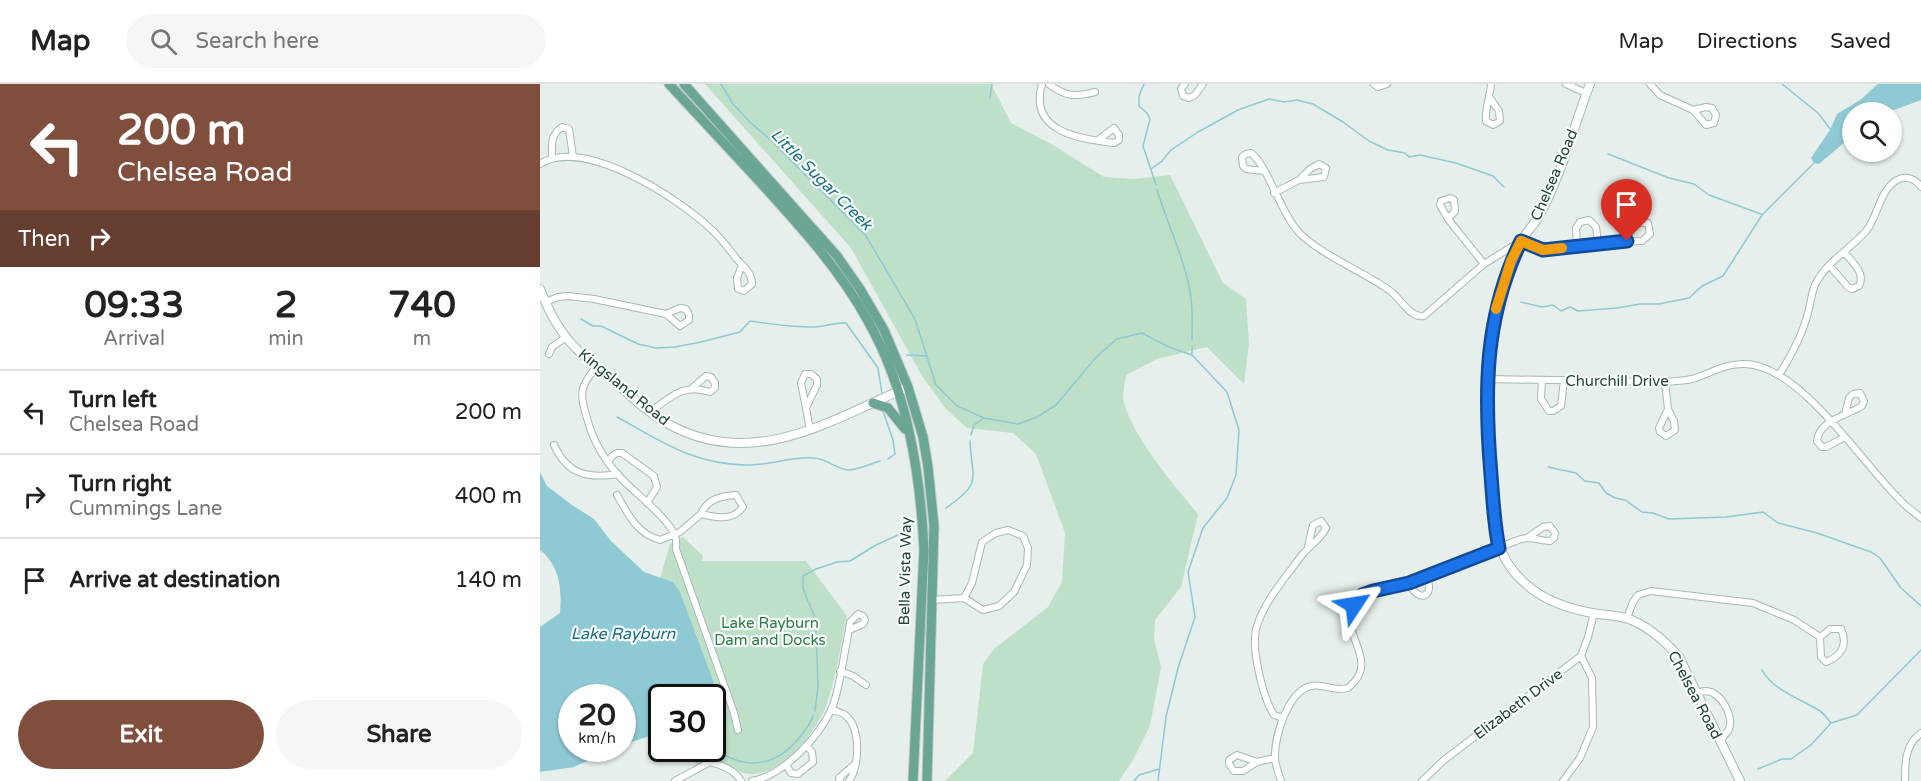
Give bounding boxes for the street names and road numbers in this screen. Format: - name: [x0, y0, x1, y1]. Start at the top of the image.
- street label: Chelsea Road: [1527, 127, 1581, 223]
- street label: Kingsland Road: [575, 345, 673, 429]
- street label: Churchill Drive: [1565, 372, 1669, 390]
- street label: Bella Vista Way: [895, 516, 915, 626]
- street label: Chelsea Road: [1664, 648, 1726, 742]
- street label: Elizabeth Drive: [1470, 665, 1566, 743]

